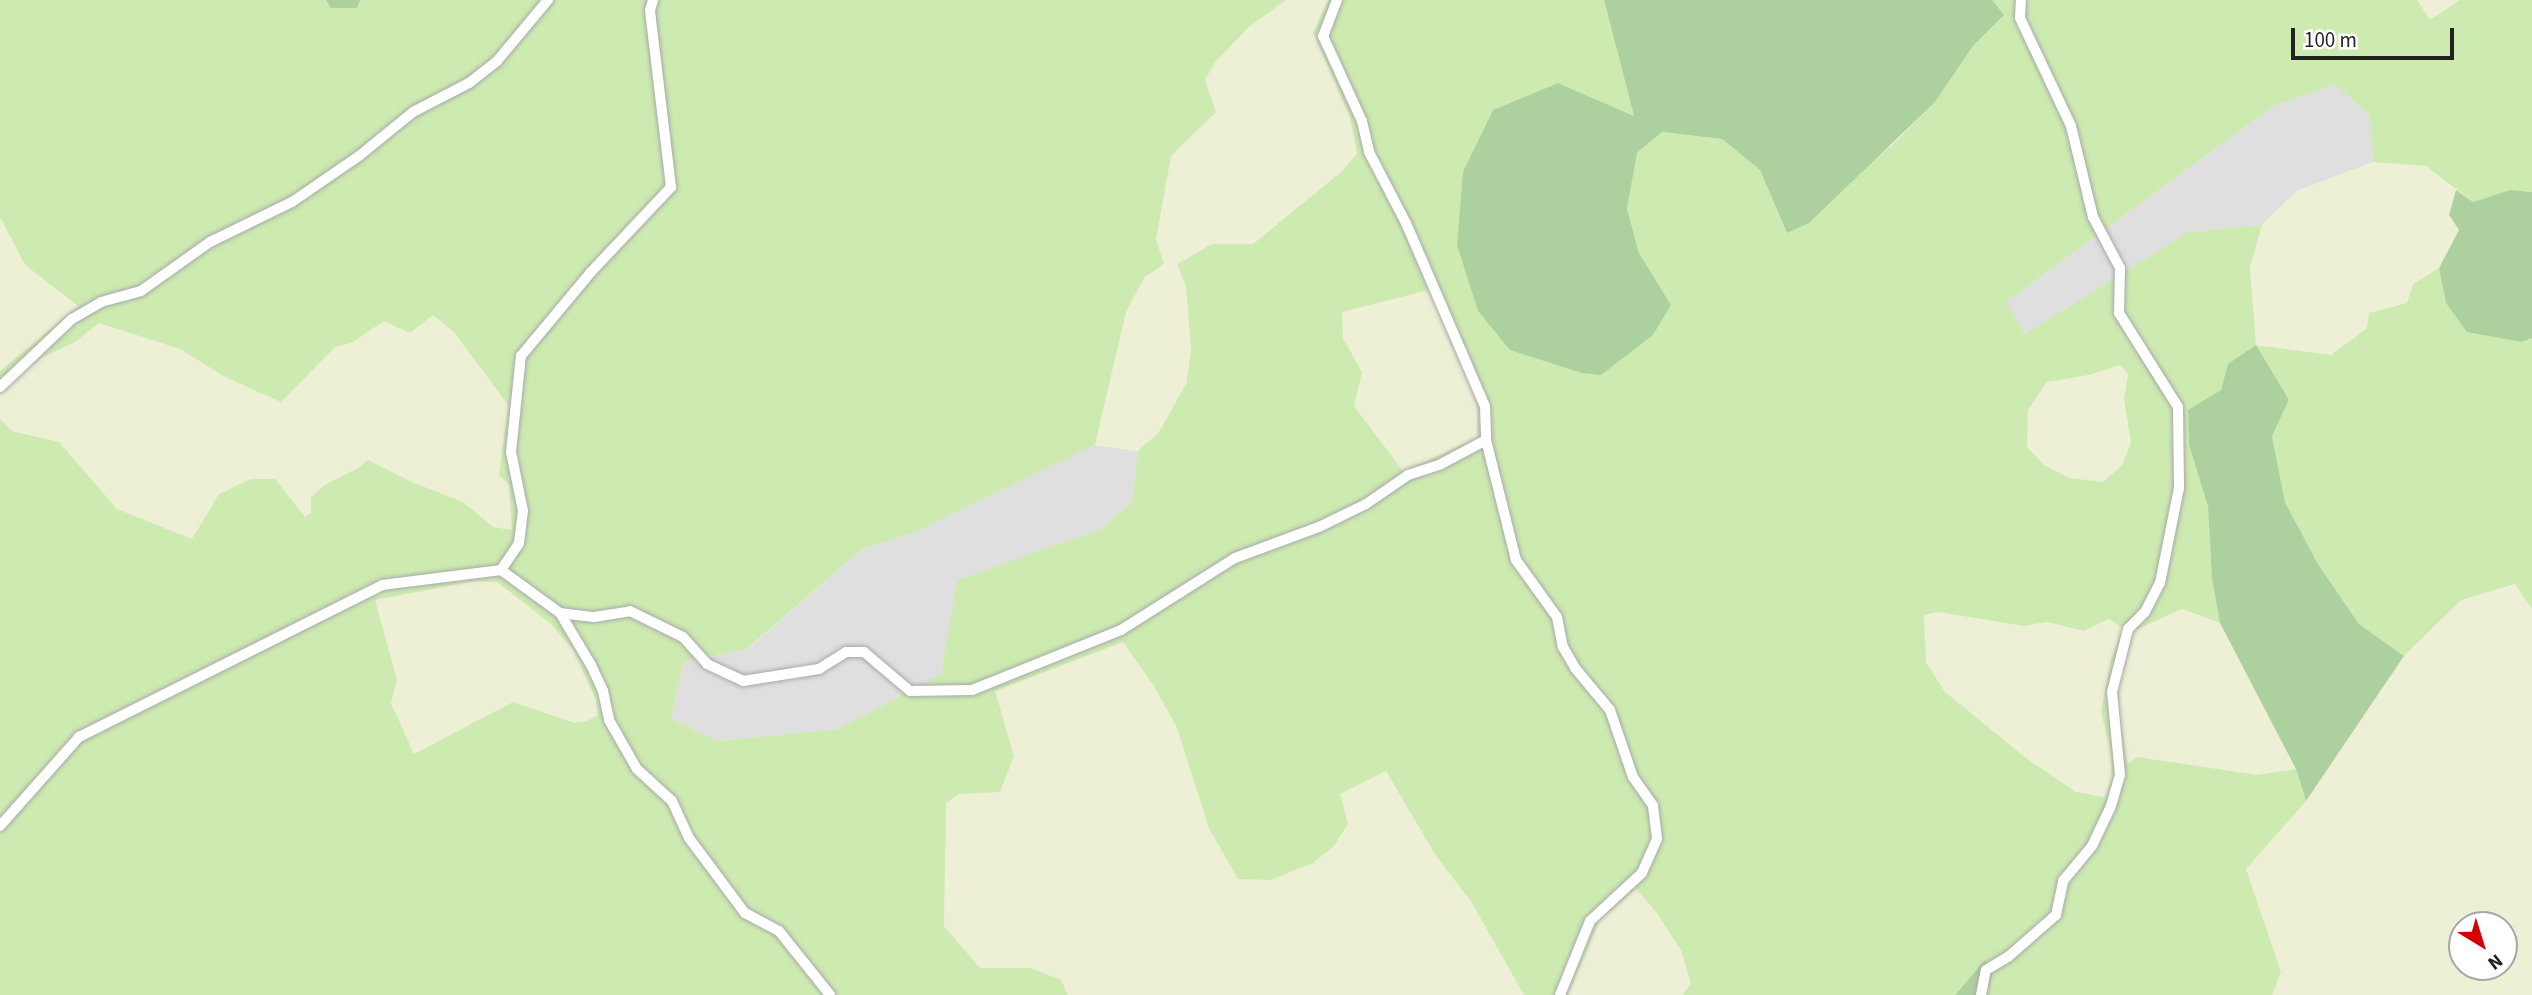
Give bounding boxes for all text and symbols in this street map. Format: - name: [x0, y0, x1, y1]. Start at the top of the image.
- scale bar: [2294, 14, 2457, 58]
- text: 100 m: [2304, 25, 2357, 55]
- north arrow: [2448, 911, 2518, 981]
- text: N: [2482, 947, 2508, 976]

